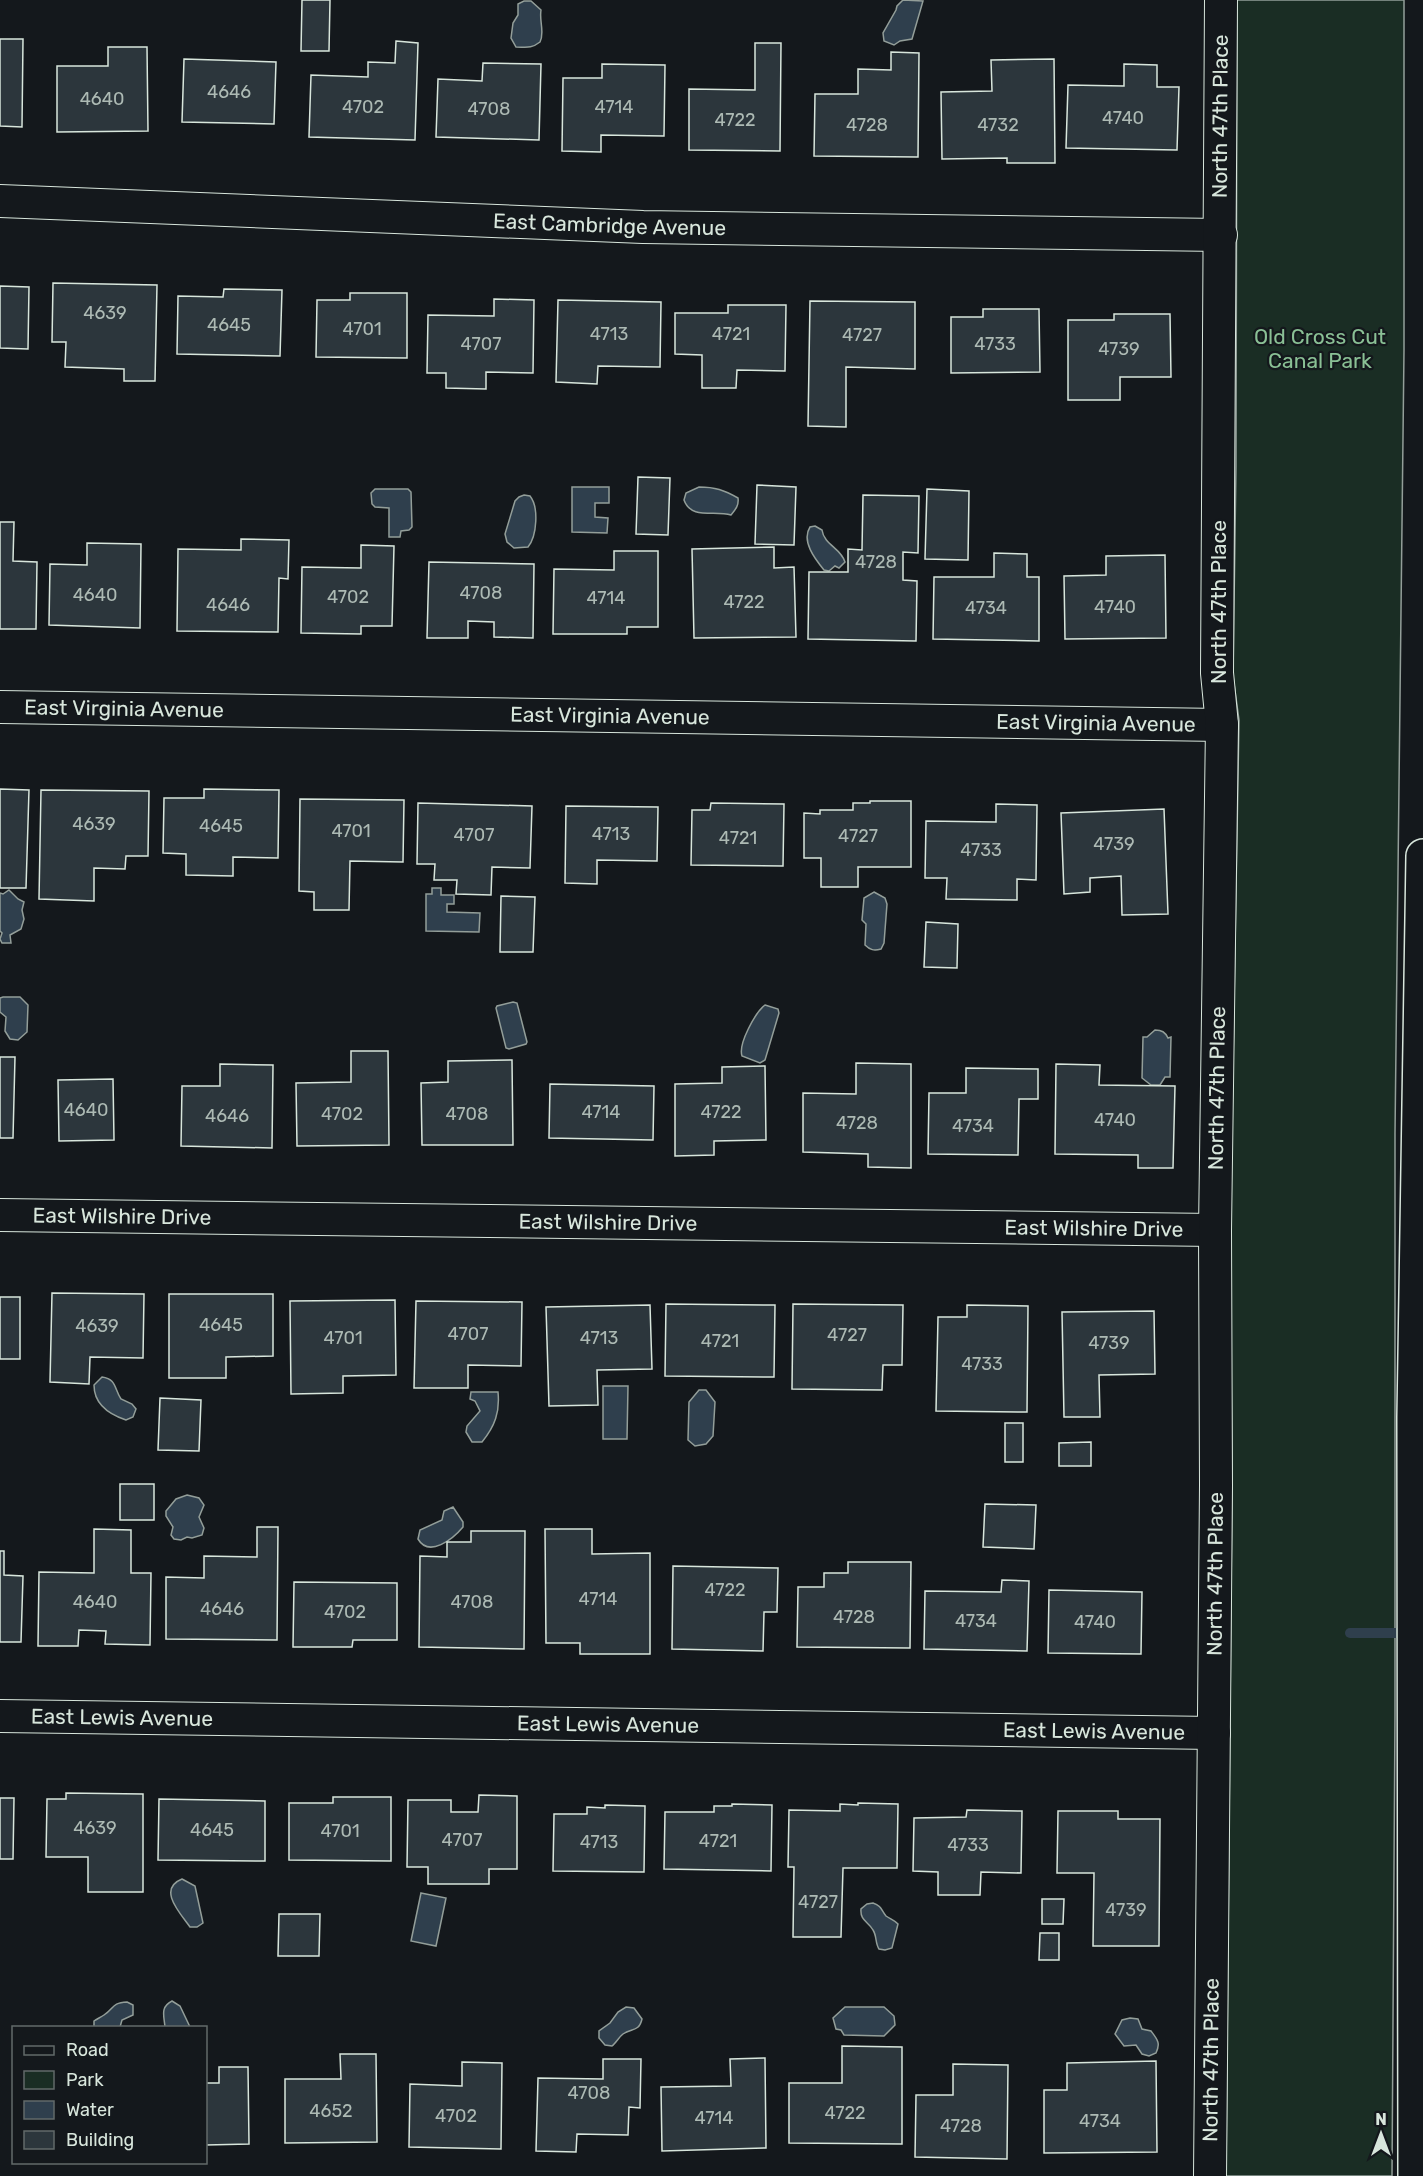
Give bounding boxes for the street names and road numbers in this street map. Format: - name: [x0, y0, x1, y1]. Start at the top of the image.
- street label: North 47th Place: [1207, 34, 1233, 198]
- street label: East Cambridge Avenue: [492, 208, 726, 240]
- street label: North 47th Place: [1206, 520, 1231, 684]
- street label: East Virginia Avenue: [24, 694, 224, 722]
- street label: East Virginia Avenue: [510, 702, 710, 729]
- street label: East Virginia Avenue: [996, 709, 1196, 737]
- street label: North 47th Place: [1203, 1006, 1230, 1170]
- street label: East Wilshire Drive: [32, 1202, 212, 1230]
- street label: East Wilshire Drive: [518, 1208, 698, 1236]
- street label: East Wilshire Drive: [1004, 1214, 1184, 1242]
- street label: North 47th Place: [1202, 1492, 1228, 1656]
- street label: East Lewis Avenue: [31, 1703, 213, 1731]
- street label: East Lewis Avenue: [517, 1710, 699, 1738]
- street label: East Lewis Avenue: [1003, 1717, 1185, 1745]
- street label: North 47th Place: [1197, 1978, 1224, 2142]

